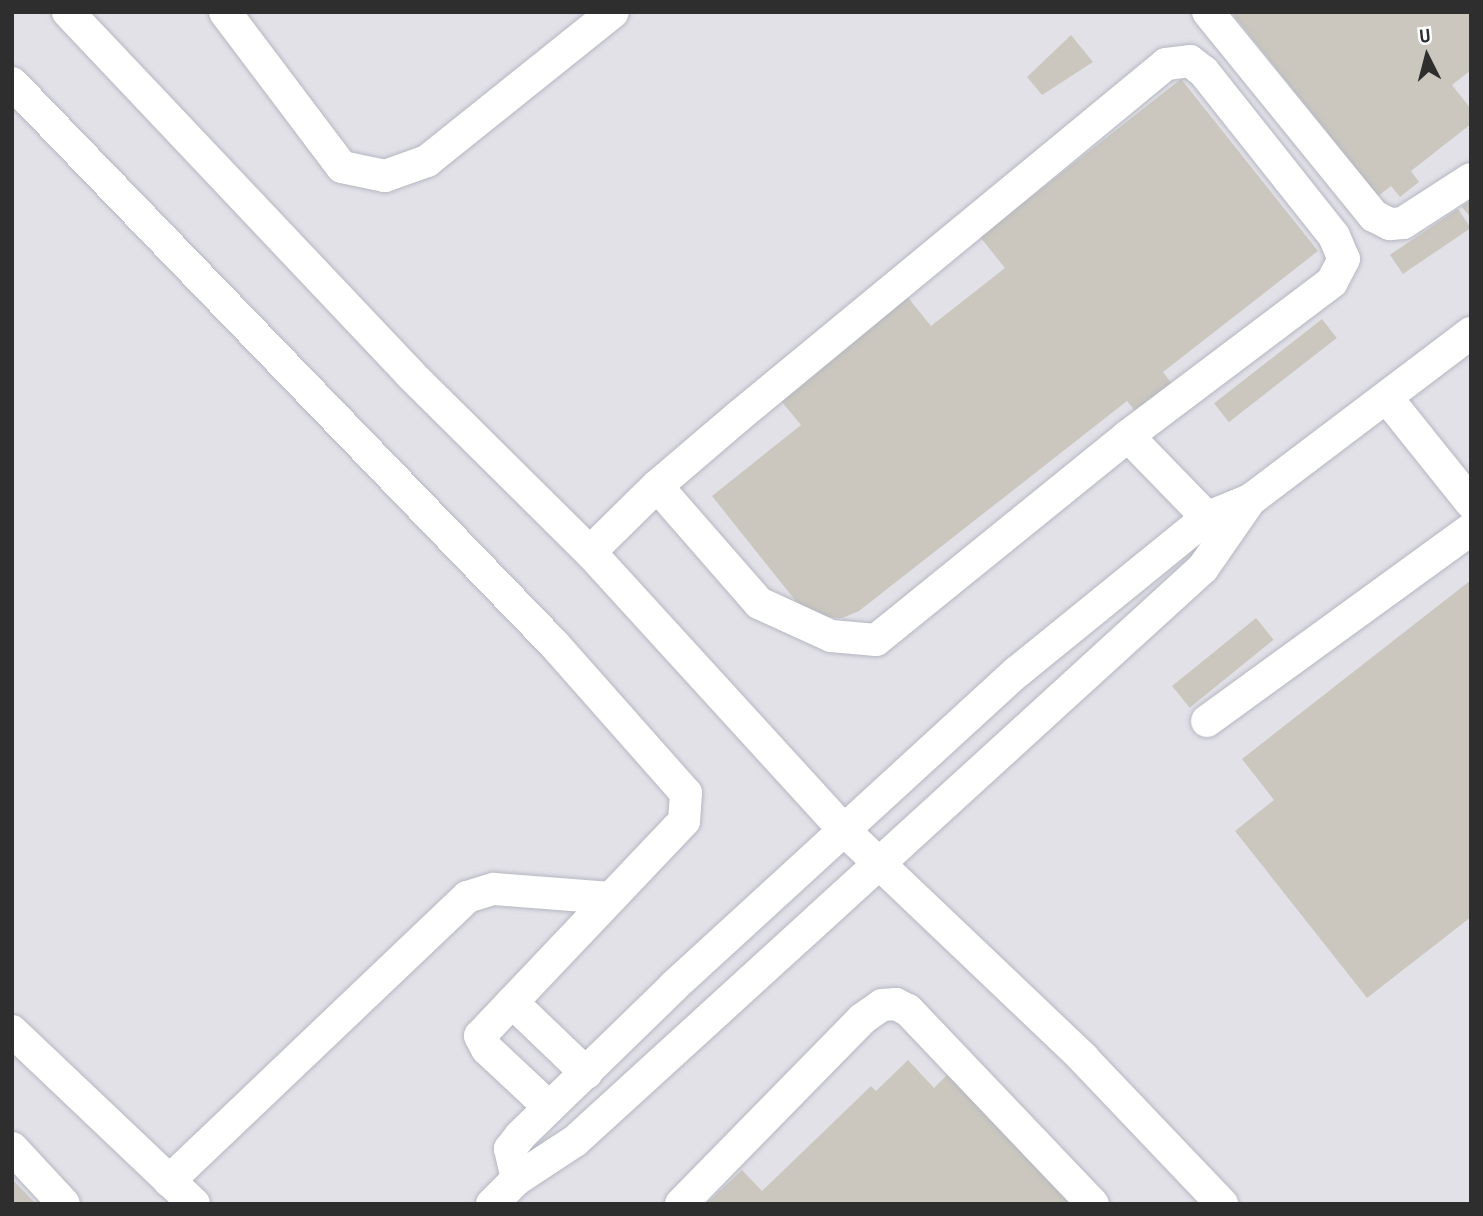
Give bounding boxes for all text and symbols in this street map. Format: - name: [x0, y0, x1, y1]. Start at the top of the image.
- north arrow: [1392, 21, 1462, 91]
- text: U: [1418, 22, 1432, 49]

